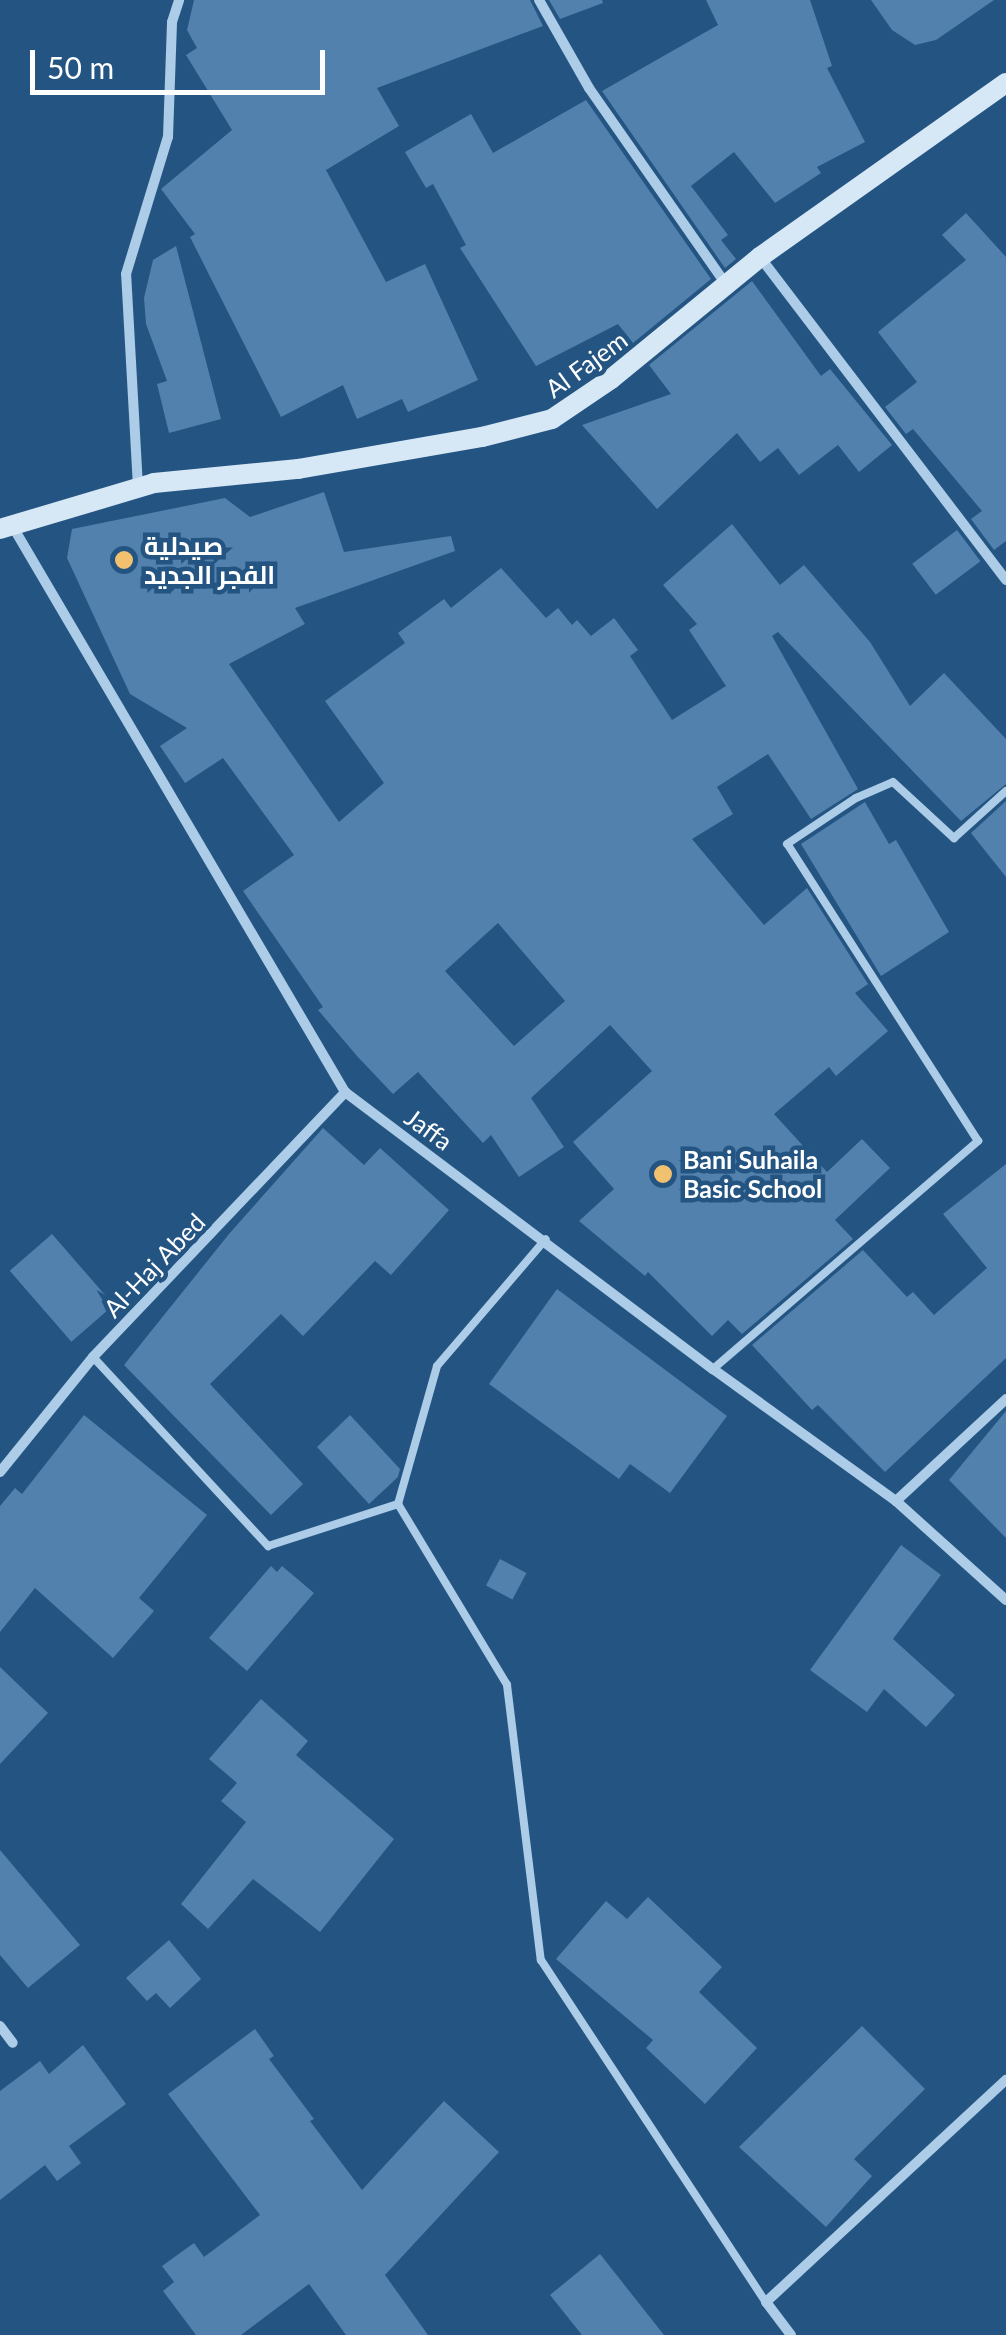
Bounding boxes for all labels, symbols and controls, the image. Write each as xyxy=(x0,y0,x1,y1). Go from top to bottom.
scale bar xyxy=(35,30,330,92)
text: 50 m xyxy=(47,49,114,85)
street label: Al Fajem xyxy=(539,324,633,404)
place label: صيدلية الفجر الجديد xyxy=(144,531,275,590)
marker: صيدلية الفجر الجديد xyxy=(113,549,135,571)
street label: Jaffa xyxy=(399,1102,459,1156)
place label: Bani Suhaila Basic School xyxy=(683,1145,822,1204)
marker: Bani Suhaila Basic School xyxy=(652,1163,674,1185)
street label: Al-Haj Abed xyxy=(97,1207,211,1323)

